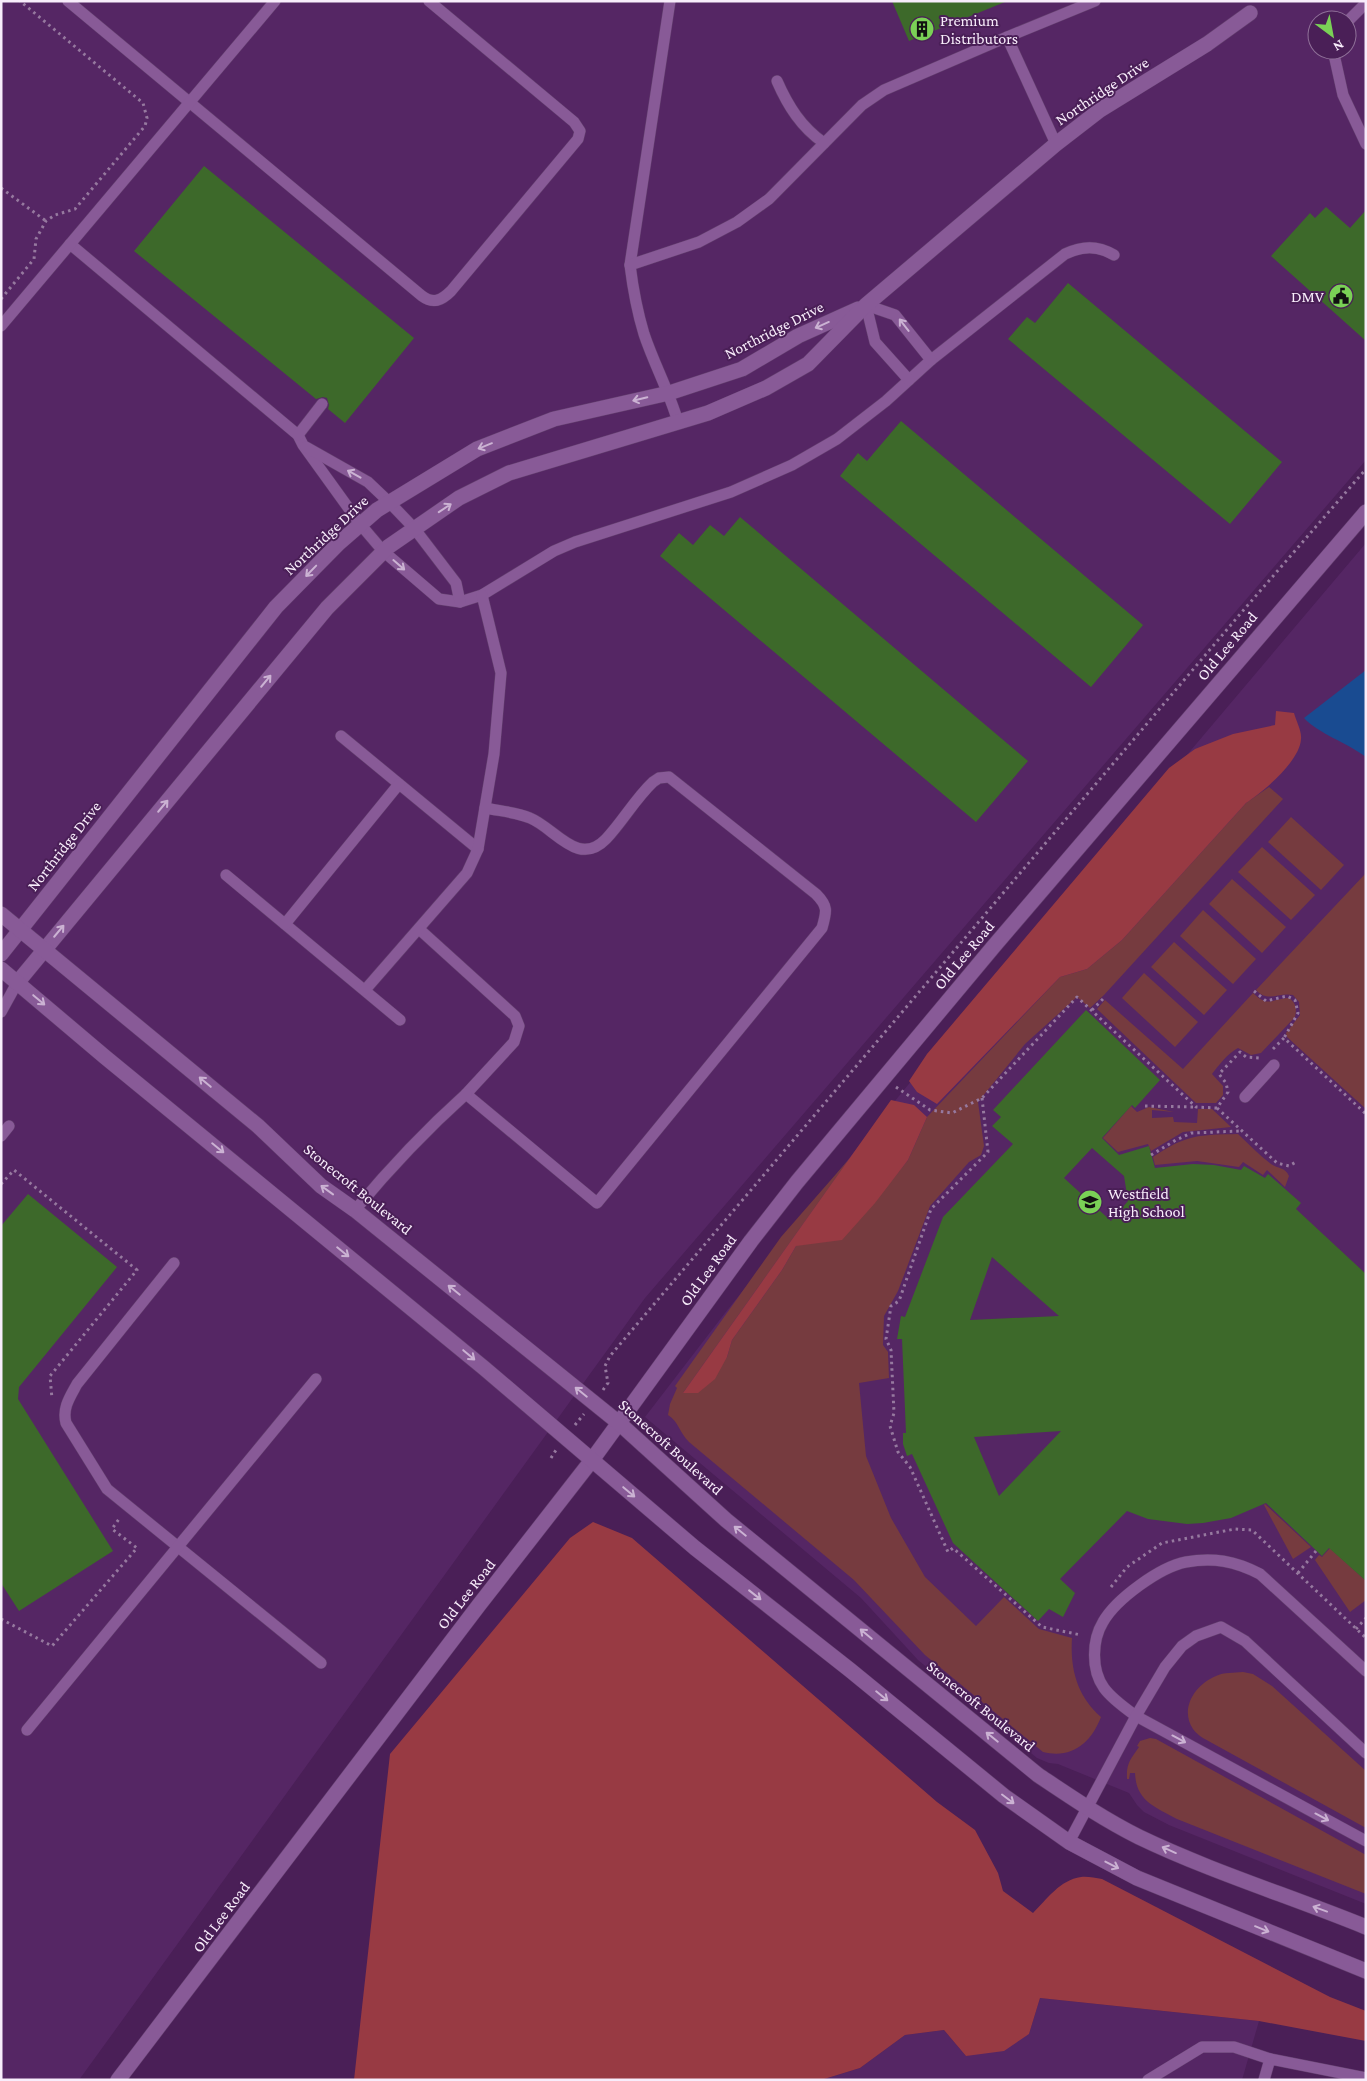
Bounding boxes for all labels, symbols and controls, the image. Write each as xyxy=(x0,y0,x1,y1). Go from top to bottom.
north arrow xyxy=(1307,10,1357,60)
place label: Premium Distributors xyxy=(940,12,1018,47)
building icon: Premium Distributors xyxy=(909,16,935,42)
text: N xyxy=(1330,37,1347,56)
street label: Northridge Drive xyxy=(1052,54,1152,129)
public building icon: DMV xyxy=(1328,283,1354,309)
place label: DMV xyxy=(1291,288,1325,305)
street label: Northridge Drive xyxy=(722,298,827,363)
one-way arrow xyxy=(898,319,909,332)
one-way arrow xyxy=(815,321,830,331)
one-way arrow xyxy=(632,395,648,404)
one-way arrow xyxy=(477,442,493,451)
one-way arrow xyxy=(347,468,361,478)
street label: Northridge Drive xyxy=(280,492,372,579)
one-way arrow xyxy=(437,503,451,513)
one-way arrow xyxy=(392,559,405,570)
one-way arrow xyxy=(305,564,317,577)
street label: Old Lee Road xyxy=(1194,608,1261,684)
one-way arrow xyxy=(261,674,272,687)
street label: Northridge Drive xyxy=(24,798,105,895)
one-way arrow xyxy=(157,799,168,812)
street label: Old Lee Road xyxy=(931,917,998,993)
one-way arrow xyxy=(53,925,64,938)
one-way arrow xyxy=(32,995,45,1006)
one-way arrow xyxy=(199,1077,212,1088)
street label: Stonecroft Boulevard xyxy=(301,1140,416,1238)
one-way arrow xyxy=(211,1143,224,1154)
one-way arrow xyxy=(320,1185,334,1195)
place label: Westfield High School xyxy=(1108,1185,1185,1221)
school or university icon: Westfield High School xyxy=(1077,1189,1103,1215)
street label: Old Lee Road xyxy=(676,1231,740,1309)
one-way arrow xyxy=(337,1246,350,1257)
one-way arrow xyxy=(448,1285,461,1296)
one-way arrow xyxy=(462,1349,475,1361)
one-way arrow xyxy=(574,1387,587,1398)
street label: Stonecroft Boulevard xyxy=(616,1396,727,1499)
one-way arrow xyxy=(623,1486,636,1497)
one-way arrow xyxy=(734,1526,747,1537)
street label: Old Lee Road xyxy=(433,1555,499,1632)
one-way arrow xyxy=(748,1590,761,1601)
one-way arrow xyxy=(860,1628,873,1640)
street label: Stonecroft Boulevard xyxy=(924,1657,1039,1755)
one-way arrow xyxy=(875,1691,888,1702)
one-way arrow xyxy=(985,1732,998,1743)
one-way arrow xyxy=(1171,1734,1186,1744)
one-way arrow xyxy=(1001,1793,1014,1804)
one-way arrow xyxy=(1314,1812,1329,1822)
one-way arrow xyxy=(1162,1845,1177,1854)
one-way arrow xyxy=(1104,1861,1119,1870)
street label: Old Lee Road xyxy=(189,1878,253,1956)
one-way arrow xyxy=(1313,1904,1329,1913)
one-way arrow xyxy=(1254,1925,1269,1934)

